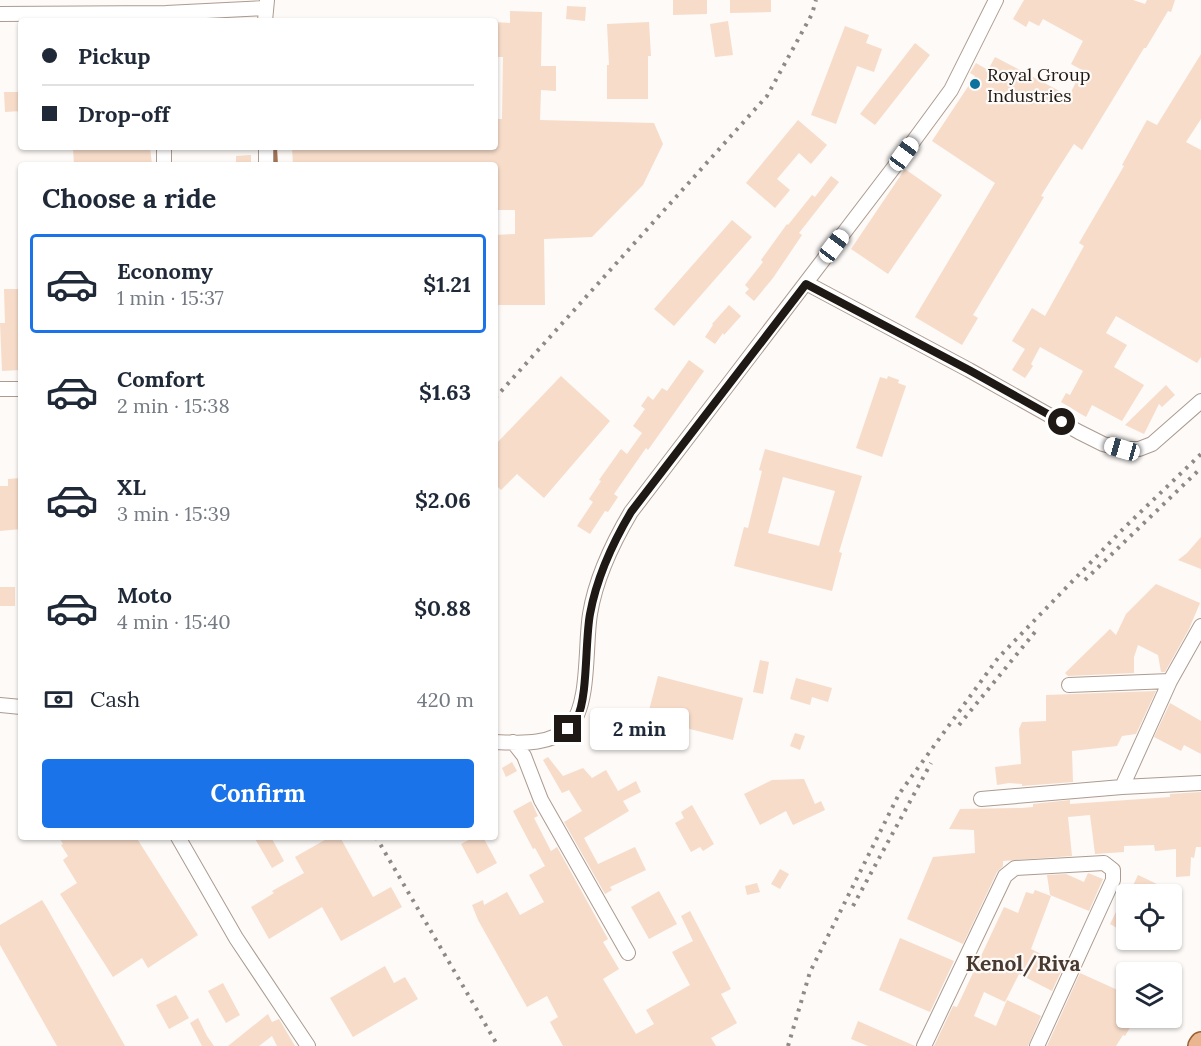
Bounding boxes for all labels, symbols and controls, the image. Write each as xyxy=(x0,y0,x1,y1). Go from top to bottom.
text: Pickup xyxy=(78,42,151,70)
place label: Royal Group Industries xyxy=(987,63,1090,107)
marker: Royal Group Industries xyxy=(968,77,982,91)
text: Drop-off xyxy=(78,100,170,128)
car xyxy=(886,134,922,174)
text: Choose a ride xyxy=(42,181,216,215)
car xyxy=(816,226,852,266)
icon: car xyxy=(45,257,99,311)
text: Economy xyxy=(117,257,213,285)
text: $1.21 xyxy=(423,270,471,298)
text: 1 min · 15:37 xyxy=(117,285,224,310)
icon: car xyxy=(45,365,99,419)
text: Comfort xyxy=(117,365,205,393)
text: $1.63 xyxy=(419,378,471,406)
text: 2 min · 15:38 xyxy=(117,393,230,418)
route start xyxy=(1048,408,1075,435)
car xyxy=(1102,435,1142,463)
icon: car xyxy=(45,473,99,527)
text: XL xyxy=(117,473,146,501)
text: $2.06 xyxy=(415,486,471,514)
text: 3 min · 15:39 xyxy=(117,501,230,526)
icon: car xyxy=(45,581,99,635)
text: Moto xyxy=(117,581,172,609)
text: $0.88 xyxy=(414,594,471,622)
text: 4 min · 15:40 xyxy=(117,609,231,634)
icon: cash xyxy=(42,683,75,716)
text: Cash xyxy=(90,685,140,713)
text: 420 m xyxy=(417,687,474,712)
callout: 2 min xyxy=(589,708,688,750)
route end xyxy=(554,715,581,742)
text: 2 min xyxy=(613,716,666,741)
button: Confirm xyxy=(42,759,474,828)
map controls xyxy=(1116,884,1182,1028)
button: locate xyxy=(1116,884,1182,950)
district label: Kenol/Riva xyxy=(966,950,1080,977)
button: layers xyxy=(1116,962,1182,1028)

